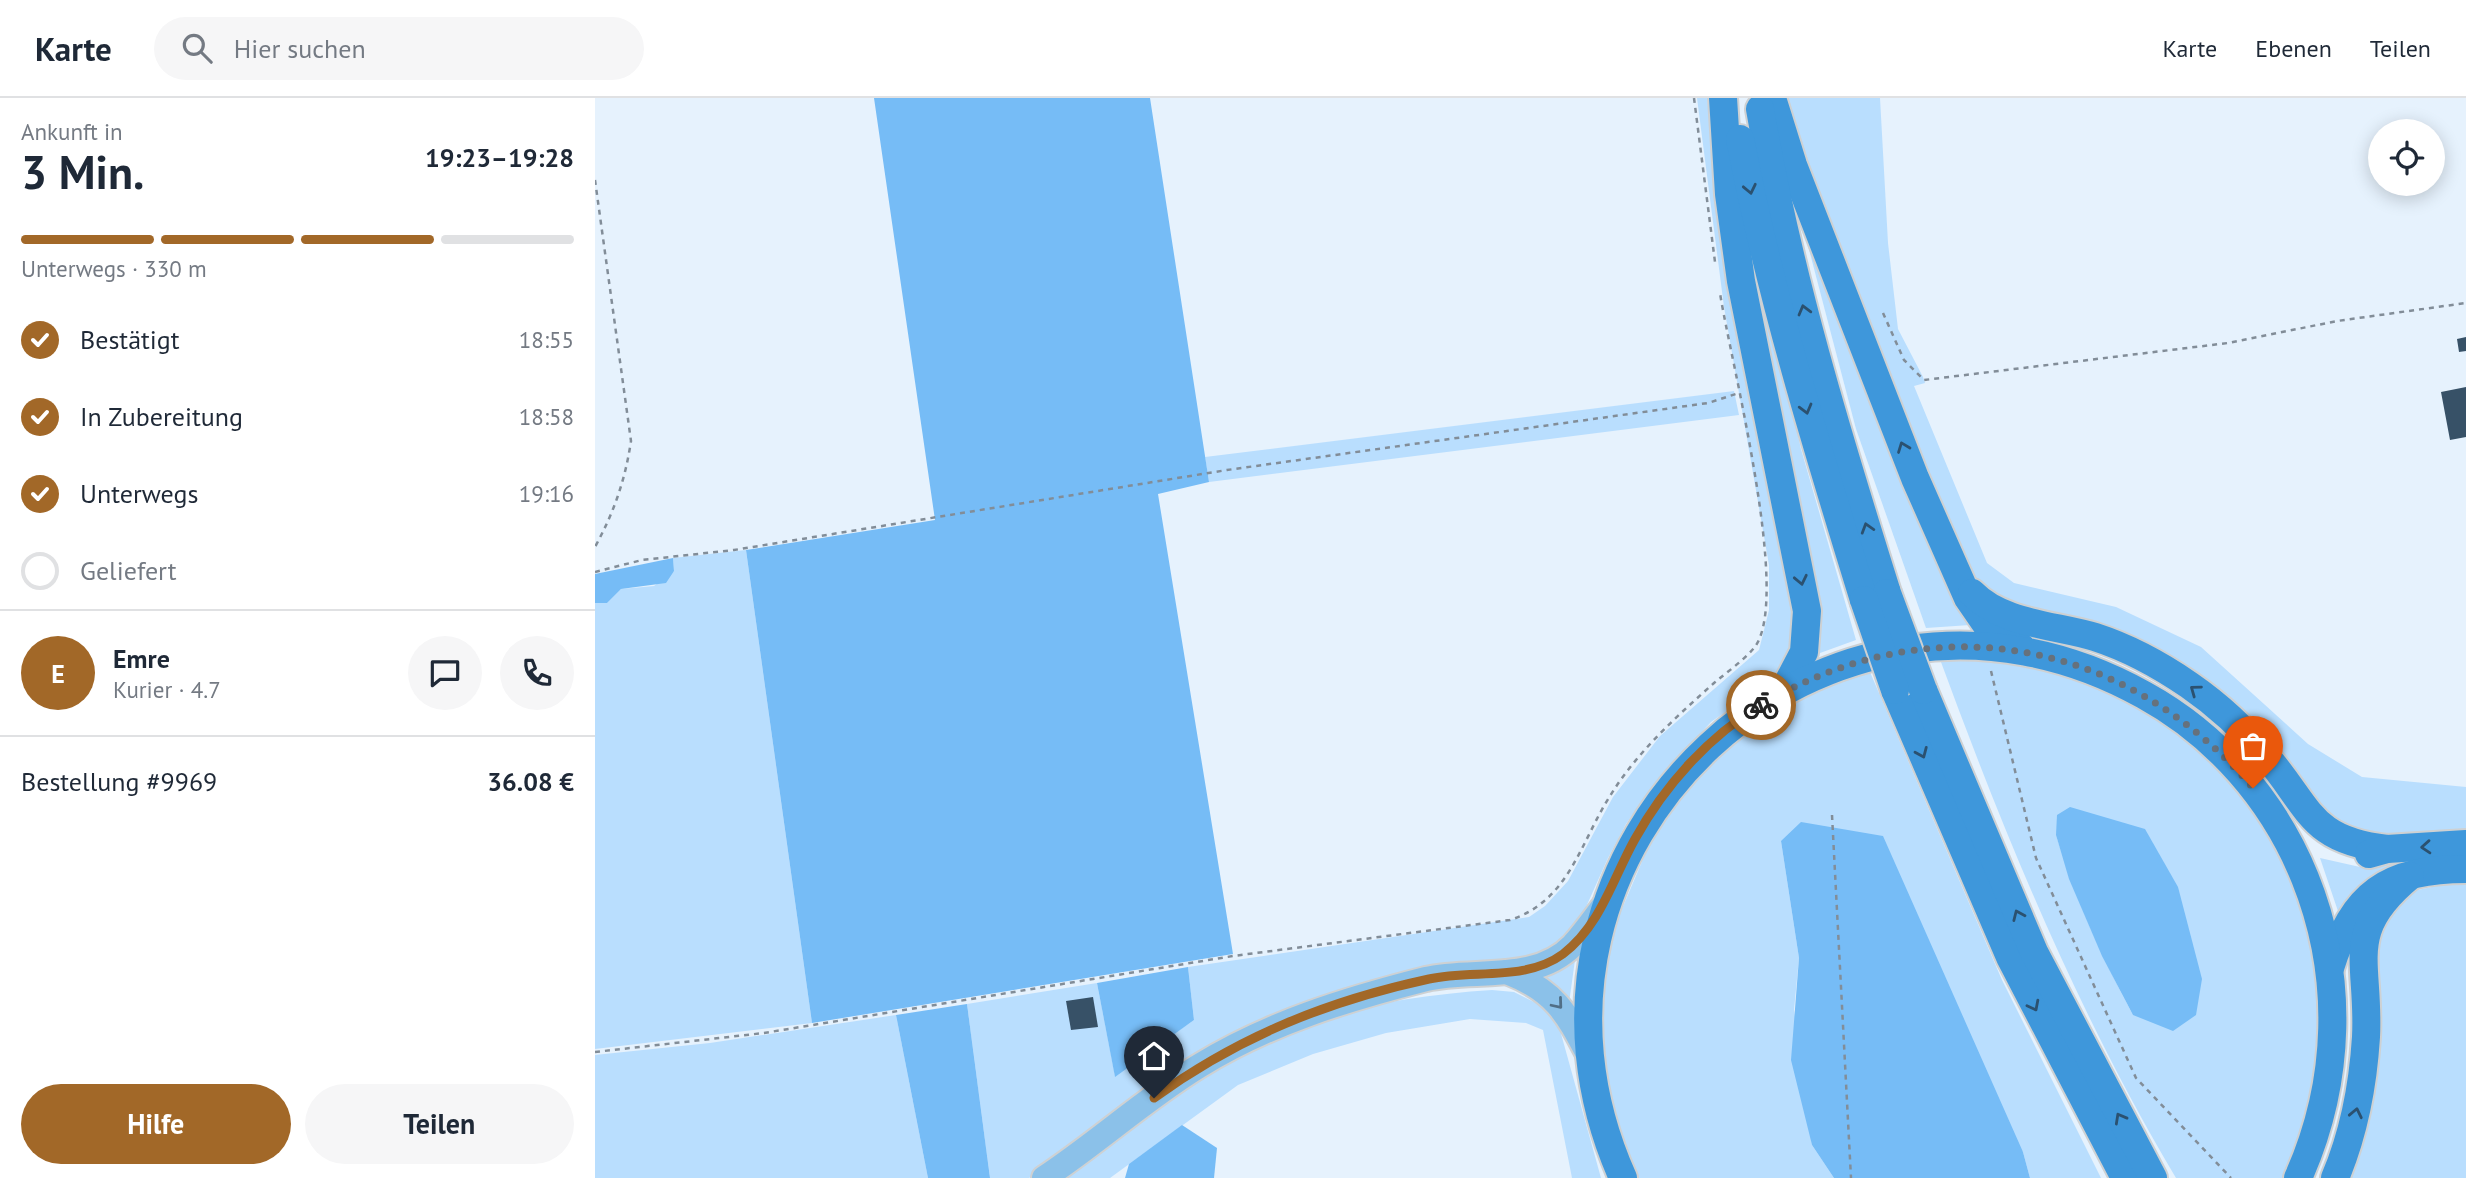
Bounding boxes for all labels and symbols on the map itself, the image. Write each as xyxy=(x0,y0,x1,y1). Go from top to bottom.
one-way arrow xyxy=(1742,183,1757,195)
one-way arrow xyxy=(1798,304,1813,316)
one-way arrow xyxy=(1798,403,1812,415)
one-way arrow xyxy=(1897,441,1911,453)
one-way arrow xyxy=(1860,523,1875,535)
one-way arrow xyxy=(1792,574,1807,586)
courier xyxy=(1726,670,1796,740)
one-way arrow xyxy=(2190,686,2203,698)
pin xyxy=(2223,716,2283,788)
one-way arrow xyxy=(1913,747,1927,759)
one-way arrow xyxy=(2421,839,2432,854)
one-way arrow xyxy=(2012,910,2026,922)
one-way arrow xyxy=(1549,996,1562,1009)
one-way arrow xyxy=(2026,999,2040,1011)
pin xyxy=(1124,1026,1184,1098)
one-way arrow xyxy=(2347,1107,2362,1119)
one-way arrow xyxy=(2115,1113,2128,1125)

